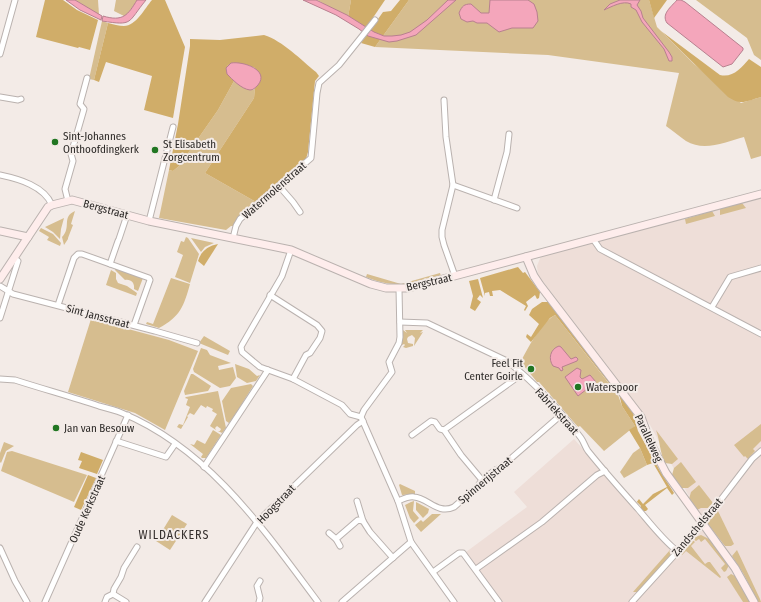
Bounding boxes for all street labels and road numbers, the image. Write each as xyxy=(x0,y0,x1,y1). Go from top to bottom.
street label: Watermolenstraat xyxy=(240,159,309,222)
street label: Bergstraat xyxy=(82,197,130,222)
street label: Bergstraat xyxy=(405,271,454,294)
street label: Sint Jansstraat xyxy=(65,302,131,331)
street label: Fabriekstraat xyxy=(532,385,581,438)
street label: Parallelweg xyxy=(632,412,666,465)
street label: Spinnerijstraat xyxy=(456,454,515,507)
street label: Oude Kerkstraat xyxy=(67,473,108,545)
street label: Hoogstraat xyxy=(255,482,298,527)
street label: Zandschelstraat xyxy=(669,495,726,559)

